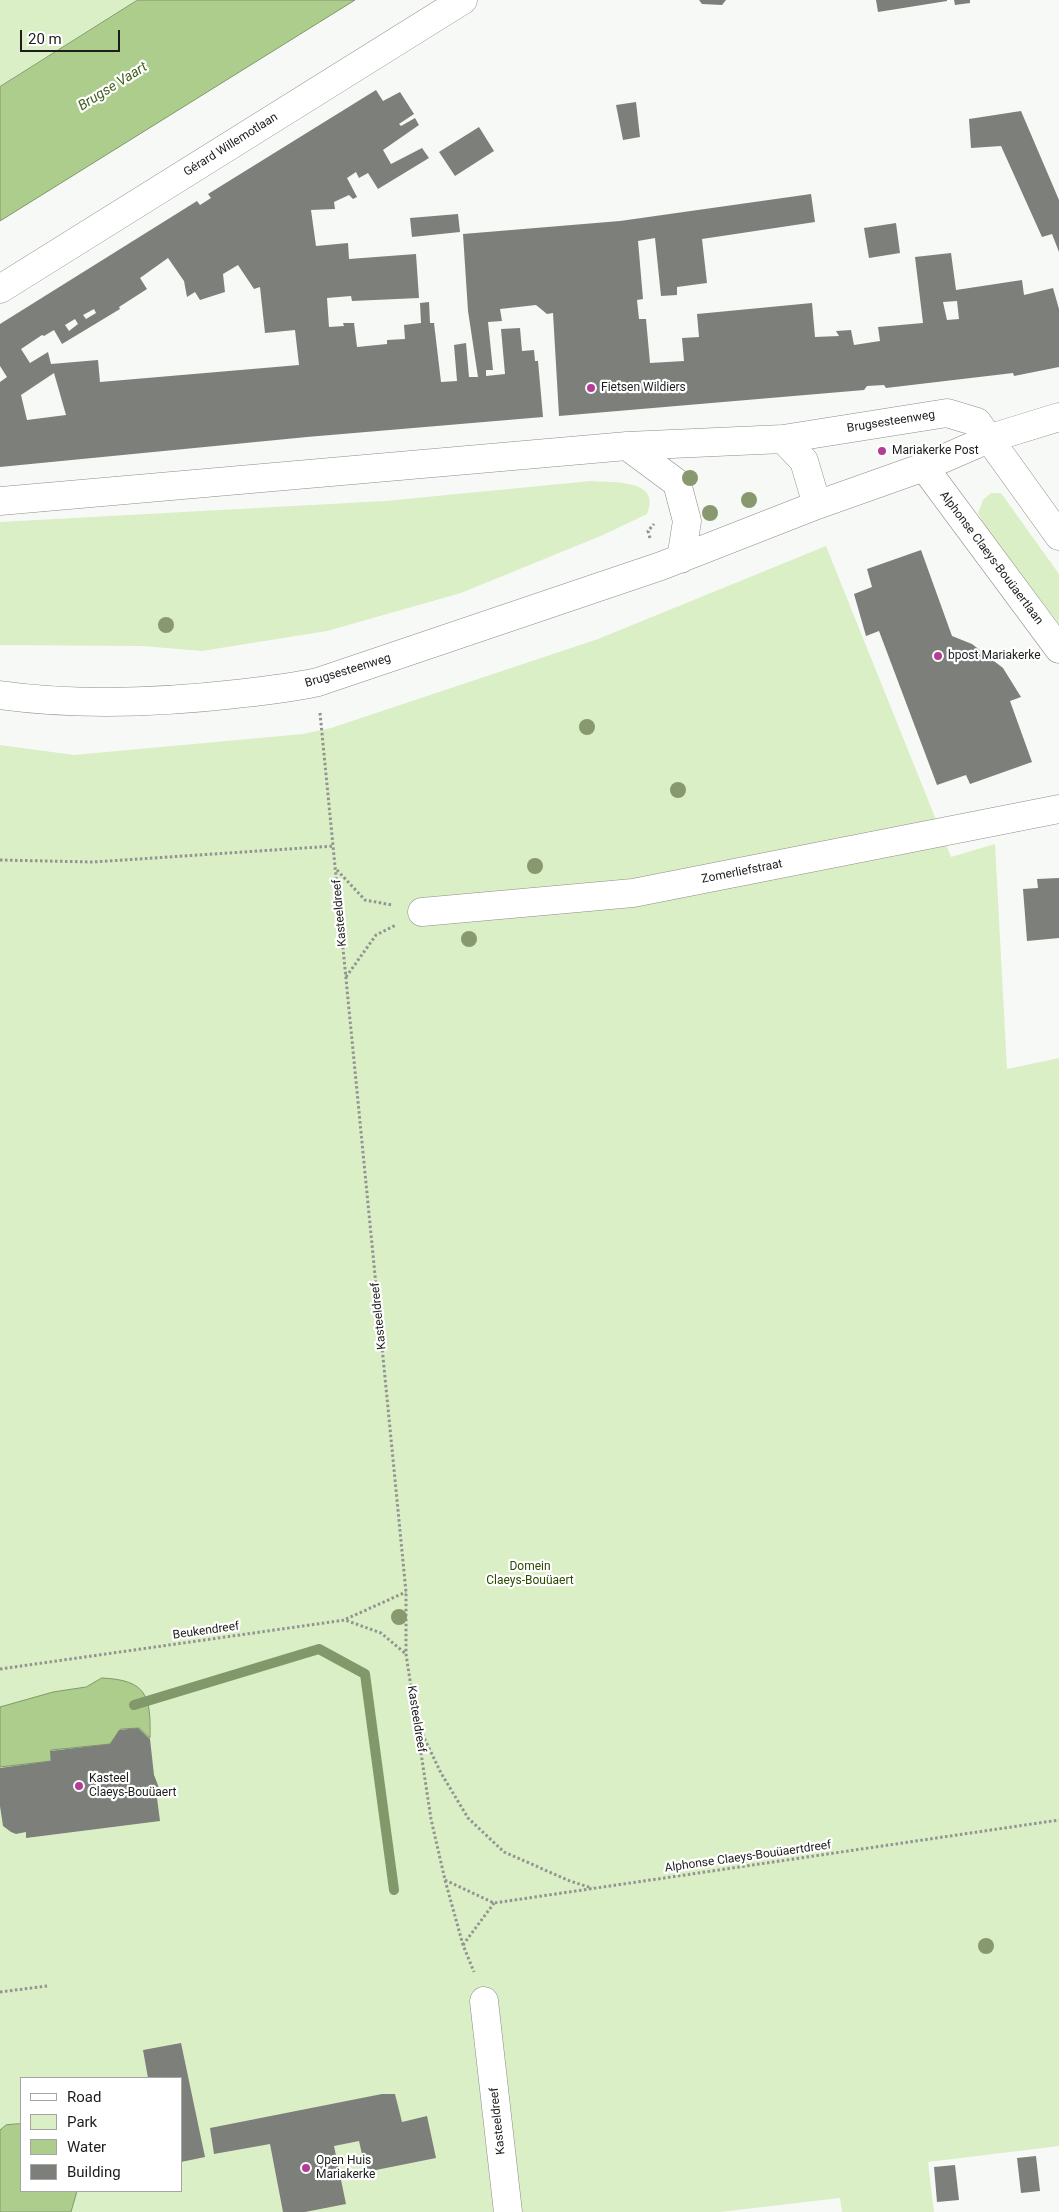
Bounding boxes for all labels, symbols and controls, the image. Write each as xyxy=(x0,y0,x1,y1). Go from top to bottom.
scale bar xyxy=(22,20,122,52)
text: 20 m xyxy=(28,30,62,48)
water label: Brugse Vaart xyxy=(75,59,151,115)
street label: Gérard Willemotlaan xyxy=(181,110,281,180)
place label: Fietsen Wildiers xyxy=(601,381,686,395)
marker: Fietsen Wildiers xyxy=(585,382,597,394)
street label: Brugsesteenweg xyxy=(846,408,936,436)
place label: Mariakerke Post xyxy=(892,444,979,458)
marker: Mariakerke Post xyxy=(876,445,888,457)
street label: Alphonse Claeys-Bouüaertlaan xyxy=(936,489,1046,627)
place label: bpost Mariakerke xyxy=(948,649,1041,663)
marker: bpost Mariakerke xyxy=(932,650,944,662)
street label: Brugsesteenweg xyxy=(303,651,393,691)
street label: Zomerliefstraat xyxy=(700,857,784,887)
street label: Kasteeldreef xyxy=(330,879,350,947)
street label: Kasteeldreef xyxy=(368,1282,390,1350)
park label: Domein Claeys-Bouüaert xyxy=(486,1560,574,1588)
street label: Beukendreef xyxy=(172,1619,240,1643)
street label: Kasteeldreef xyxy=(404,1685,428,1753)
place label: Kasteel Claeys-Bouüaert xyxy=(89,1772,176,1800)
marker: Kasteel Claeys-Bouüaert xyxy=(73,1780,85,1792)
street label: Alphonse Claeys-Bouüaertdreef xyxy=(664,1838,832,1876)
legend xyxy=(20,2077,182,2192)
street label: Kasteeldreef xyxy=(487,2087,509,2155)
text: Road xyxy=(67,2088,101,2106)
text: Park xyxy=(67,2113,97,2131)
text: Water xyxy=(67,2138,106,2156)
place label: Open Huis Mariakerke xyxy=(316,2154,375,2182)
marker: Open Huis Mariakerke xyxy=(300,2162,312,2174)
text: Building xyxy=(67,2163,121,2181)

